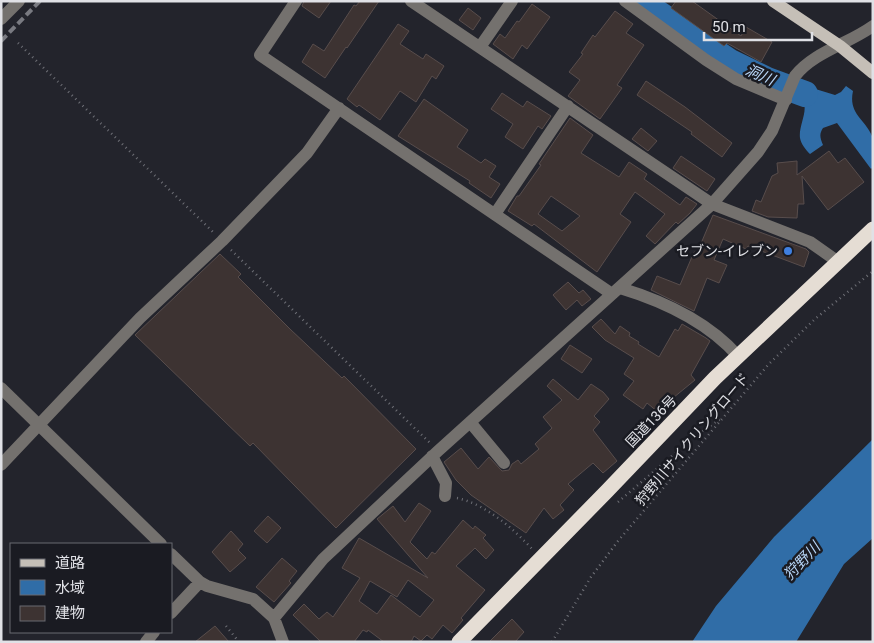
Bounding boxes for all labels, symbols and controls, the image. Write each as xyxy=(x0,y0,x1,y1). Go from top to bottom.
scale bar xyxy=(704,10,812,42)
text: 50 m xyxy=(712,18,746,36)
water label: 洞川 xyxy=(743,61,779,90)
place label: セブン-イレブン xyxy=(676,243,778,259)
marker: セブン-イレブン xyxy=(782,245,794,257)
street label: 狩野川サイクリングロード xyxy=(632,370,752,508)
street label: 国道136号 xyxy=(622,392,680,450)
water label: 狩野川 xyxy=(780,537,825,584)
legend xyxy=(10,543,172,633)
text: 道路 xyxy=(55,554,85,572)
text: 水域 xyxy=(55,579,85,597)
text: 建物 xyxy=(55,604,85,622)

